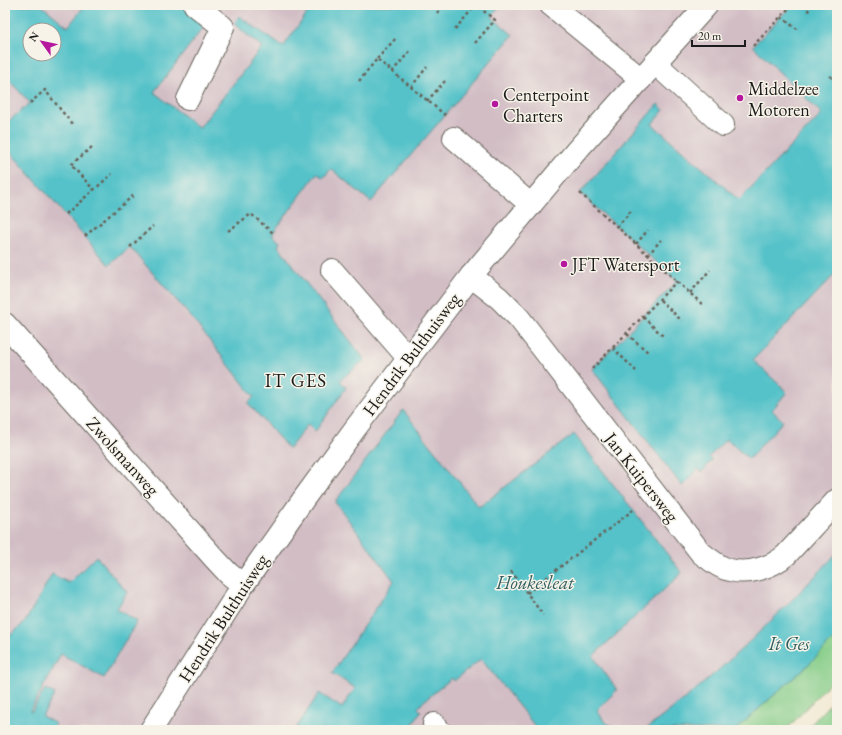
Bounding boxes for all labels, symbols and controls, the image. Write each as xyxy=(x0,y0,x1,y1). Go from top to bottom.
north arrow xyxy=(22,22,62,62)
scale bar xyxy=(692,22,745,48)
text: 20 m xyxy=(698,28,722,44)
text: N xyxy=(25,29,42,44)
place label: Middelzee Motoren xyxy=(748,77,819,121)
place label: Centerpoint Charters xyxy=(503,83,589,127)
marker: Middelzee Motoren xyxy=(735,93,745,103)
marker: Centerpoint Charters xyxy=(490,99,500,109)
place label: JFT Watersport xyxy=(570,253,680,276)
marker: JFT Watersport xyxy=(559,259,569,269)
street label: Hendrik Bulthuisweg xyxy=(357,288,465,420)
district label: IT GES xyxy=(265,368,327,393)
street label: Zwolsmanweg xyxy=(82,412,165,500)
street label: Jan Kuipersweg xyxy=(599,426,684,527)
street label: Hendrik Bulthuisweg xyxy=(173,549,273,687)
water label: Houkesleat xyxy=(495,570,575,595)
water label: It Ges xyxy=(767,631,810,656)

